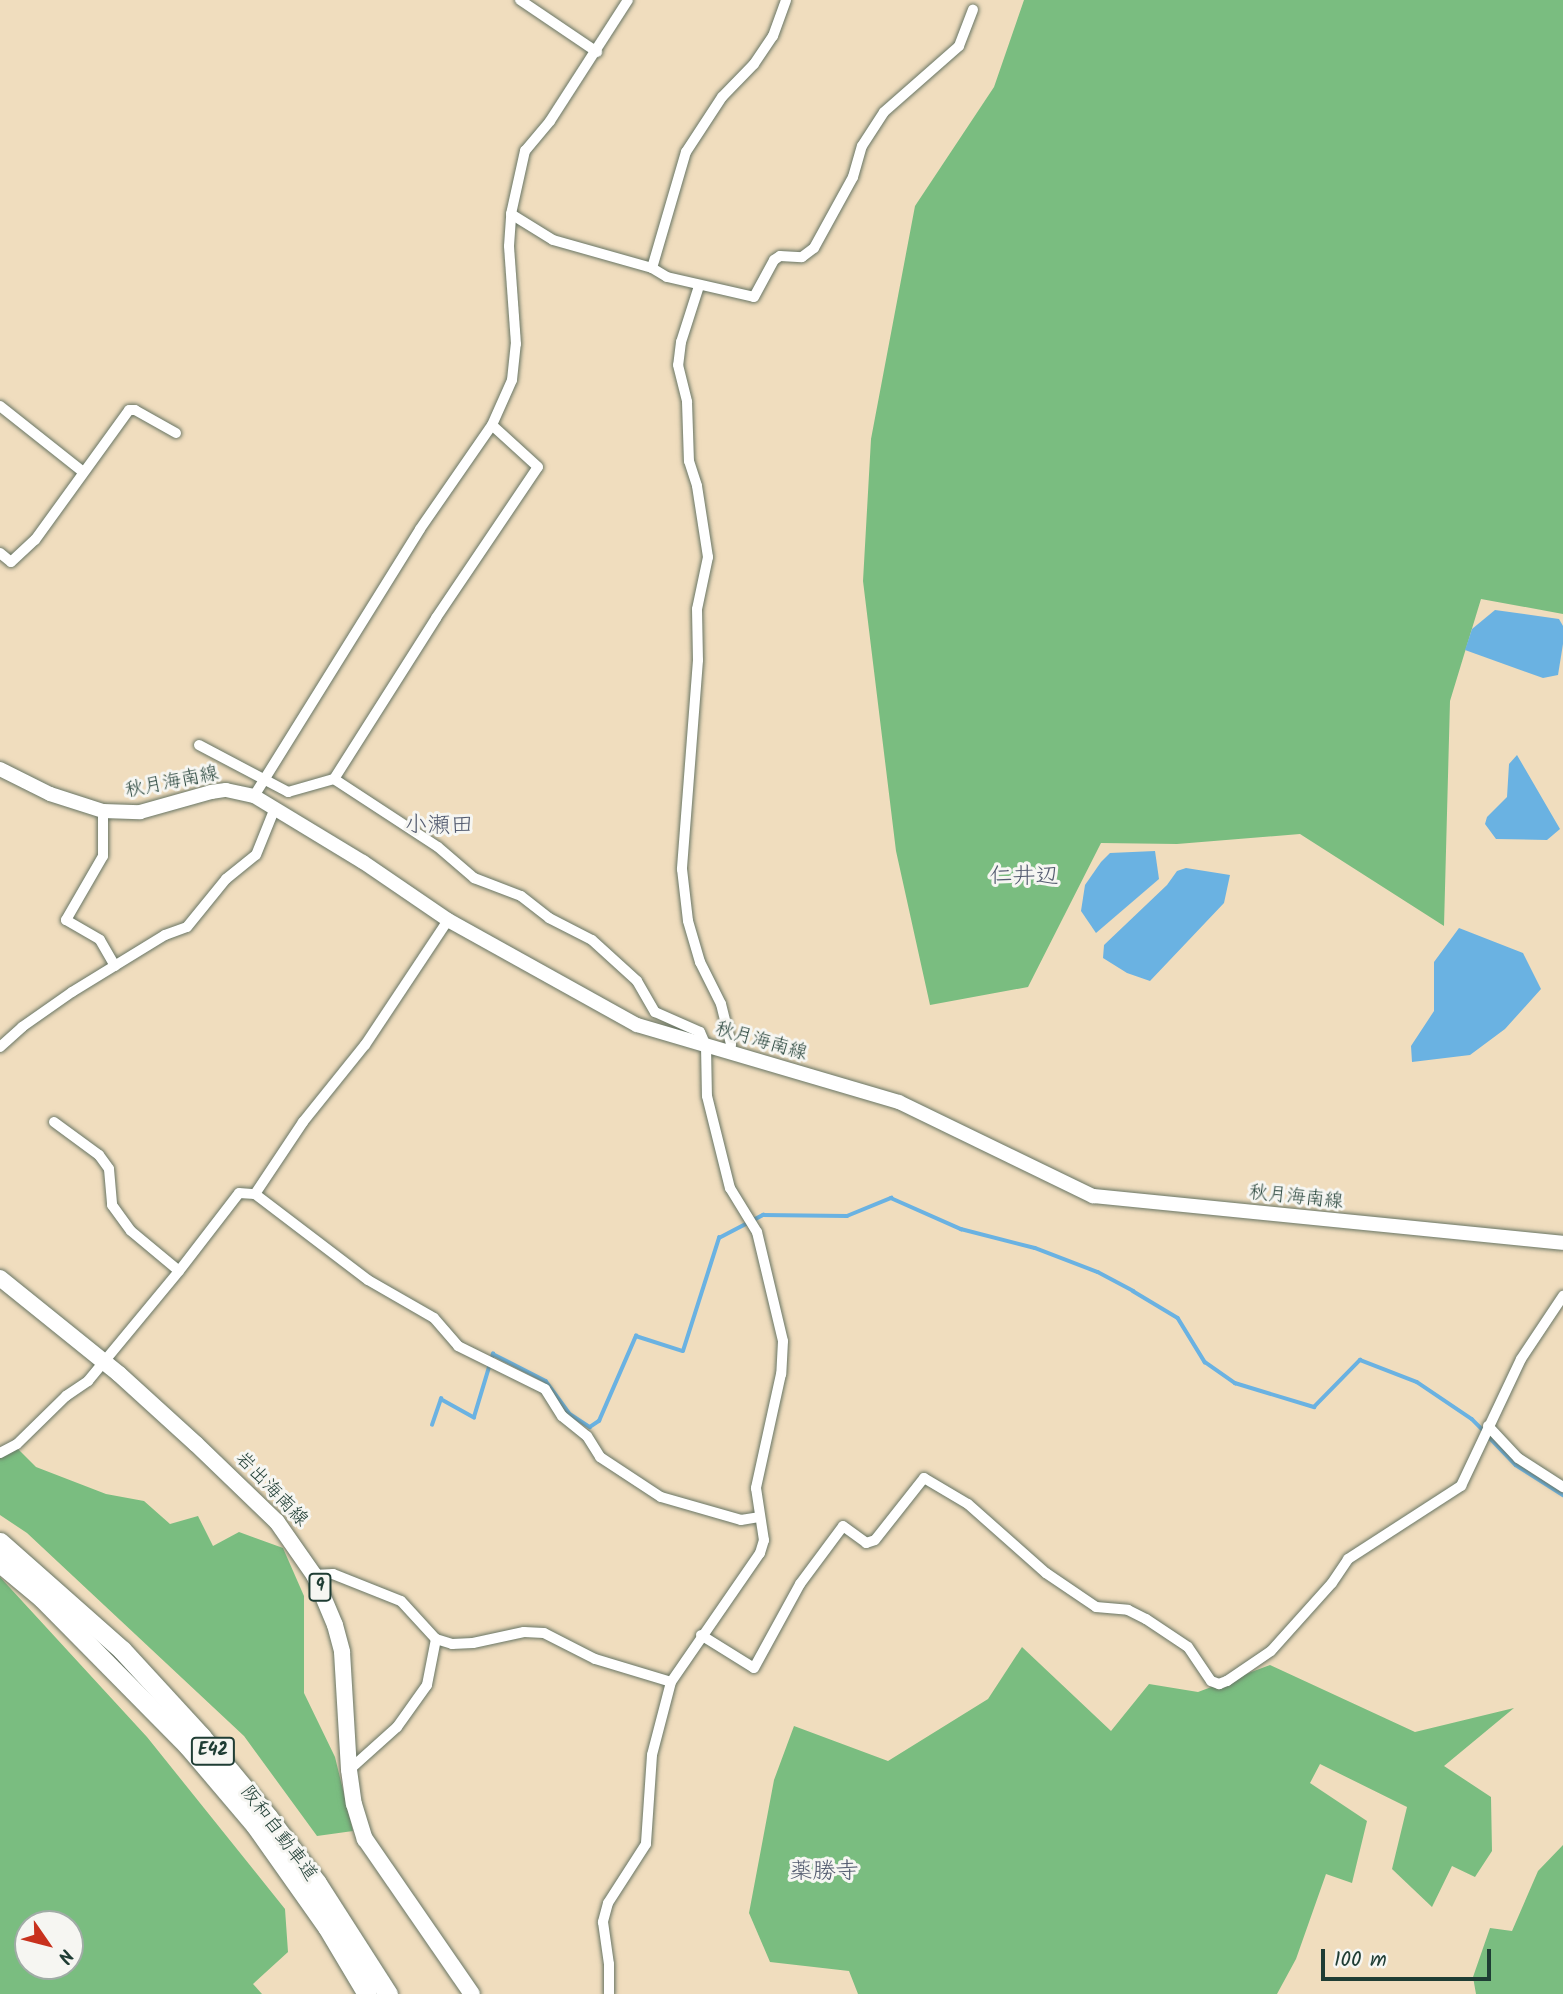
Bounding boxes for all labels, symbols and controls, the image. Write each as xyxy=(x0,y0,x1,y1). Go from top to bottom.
street label: 秋月海南線 xyxy=(123,763,221,803)
district label: 小瀬田 xyxy=(405,812,473,840)
district label: 仁井辺 xyxy=(990,863,1058,891)
street label: 秋月海南線 xyxy=(712,1018,810,1066)
street label: 秋月海南線 xyxy=(1248,1182,1344,1214)
street label: 岩出海南線 xyxy=(230,1448,312,1532)
road number: 9 xyxy=(308,1572,332,1602)
road number: E42 xyxy=(190,1736,236,1766)
street label: 阪和自動車道 xyxy=(235,1782,321,1886)
district label: 薬勝寺 xyxy=(790,1858,858,1886)
north arrow xyxy=(14,1910,84,1980)
scale bar xyxy=(1325,1934,1495,1978)
text: N xyxy=(49,1942,80,1969)
text: 100 m xyxy=(1334,1944,1387,1977)

